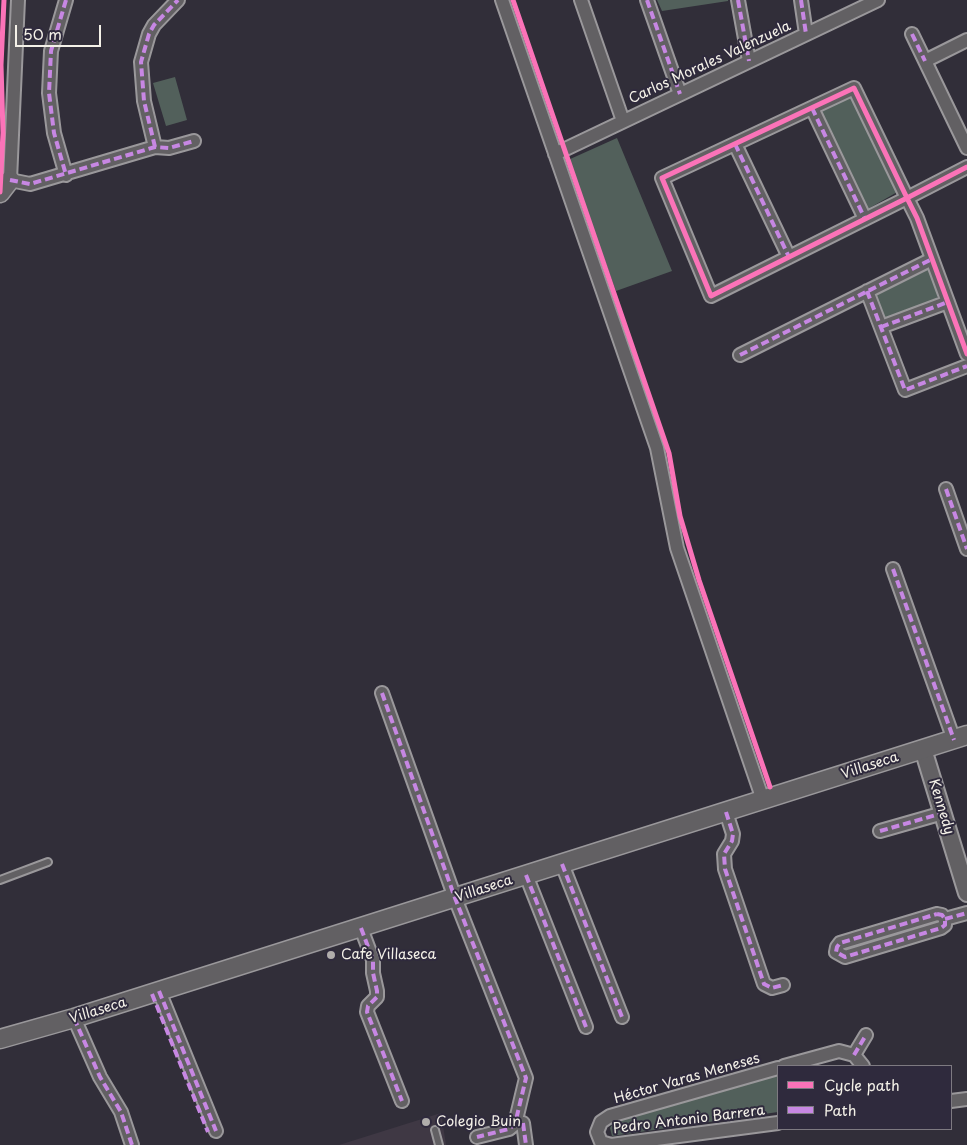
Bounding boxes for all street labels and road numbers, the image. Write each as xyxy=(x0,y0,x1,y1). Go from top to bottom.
street label: Carlos Morales Valenzuela xyxy=(626,18,794,108)
street label: Villaseca xyxy=(839,749,901,783)
street label: Kennedy xyxy=(925,777,957,837)
street label: Villaseca xyxy=(453,872,515,906)
street label: Villaseca xyxy=(67,994,129,1028)
street label: Héctor Varas Meneses xyxy=(612,1050,762,1108)
street label: Pedro Antonio Barrera xyxy=(612,1102,766,1138)

